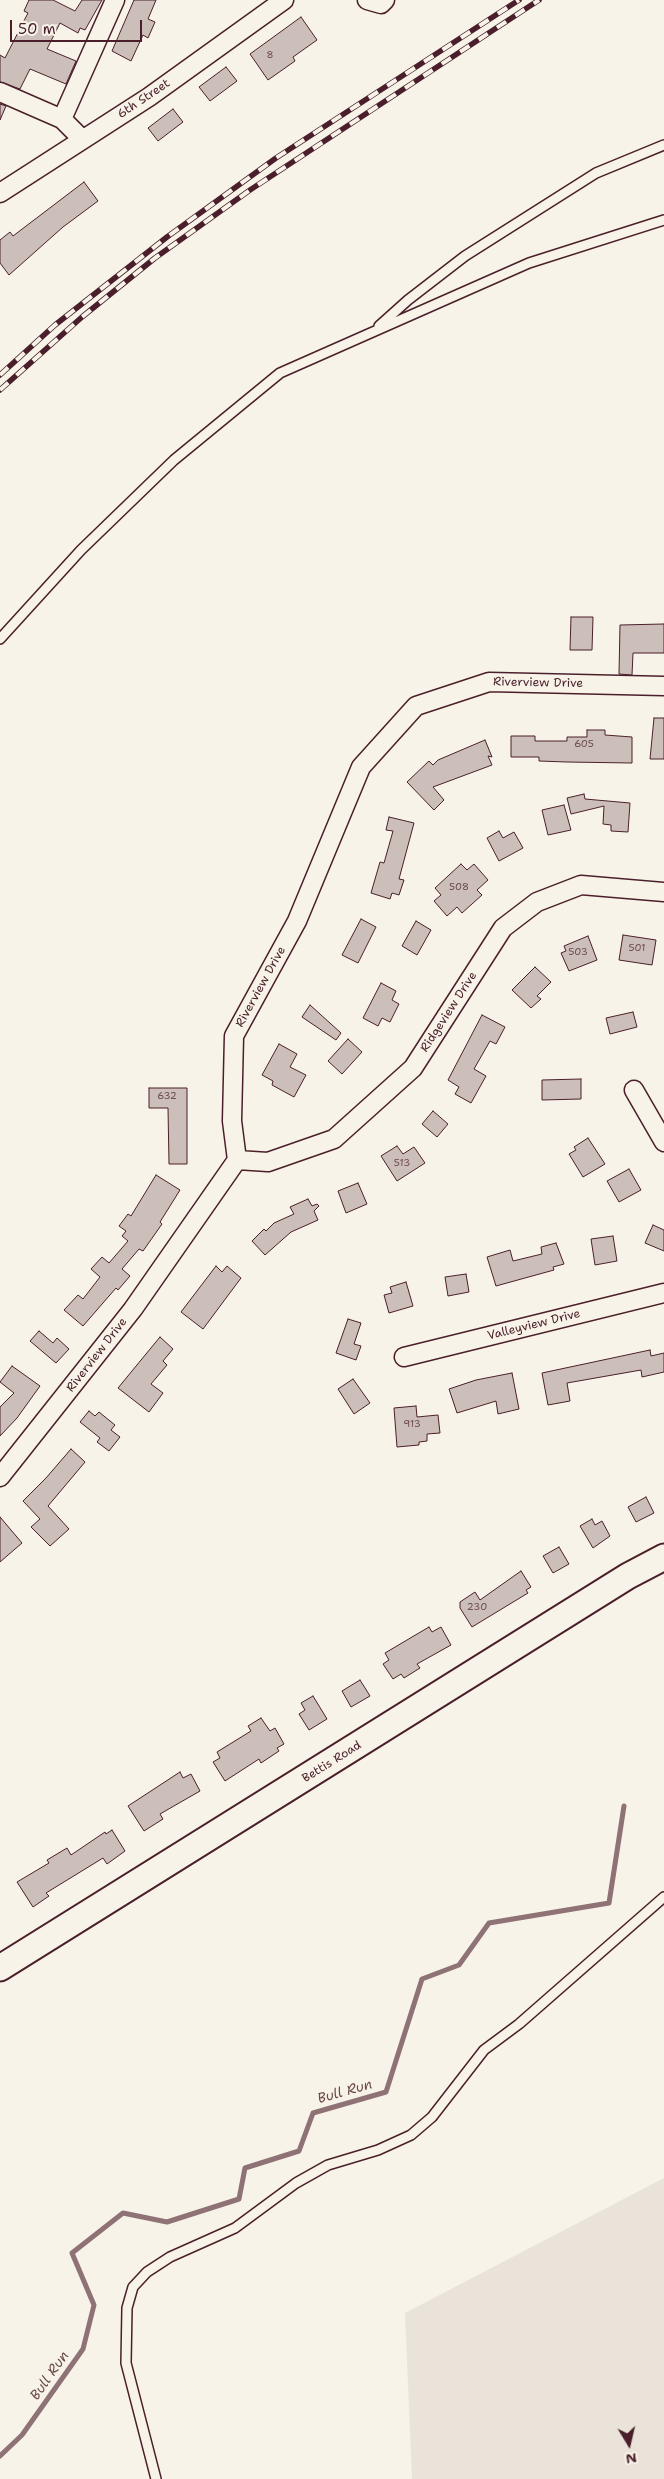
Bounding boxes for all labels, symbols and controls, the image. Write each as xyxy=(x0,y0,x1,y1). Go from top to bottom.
scale bar xyxy=(12,10,145,42)
text: 50 m xyxy=(18,19,56,39)
house number: 8 xyxy=(267,49,273,61)
street label: 6th Street xyxy=(115,76,173,122)
street label: Riverview Drive xyxy=(493,675,583,691)
house number: 605 xyxy=(574,738,594,750)
house number: 508 xyxy=(449,881,469,893)
house number: 501 xyxy=(629,942,645,954)
street label: Riverview Drive xyxy=(233,944,289,1030)
house number: 503 xyxy=(568,946,588,958)
street label: Ridgeview Drive xyxy=(418,969,480,1055)
house number: 632 xyxy=(157,1090,177,1102)
house number: 513 xyxy=(394,1157,410,1169)
street label: Valleyview Drive xyxy=(486,1307,582,1343)
street label: Riverview Drive xyxy=(64,1315,130,1395)
house number: 913 xyxy=(403,1418,421,1430)
house number: 230 xyxy=(467,1601,487,1613)
street label: Bettis Road xyxy=(300,1738,364,1786)
water label: Bull Run xyxy=(316,2076,374,2108)
water label: Bull Run xyxy=(27,2348,73,2404)
north arrow xyxy=(604,2419,654,2469)
text: N xyxy=(624,2449,638,2469)

